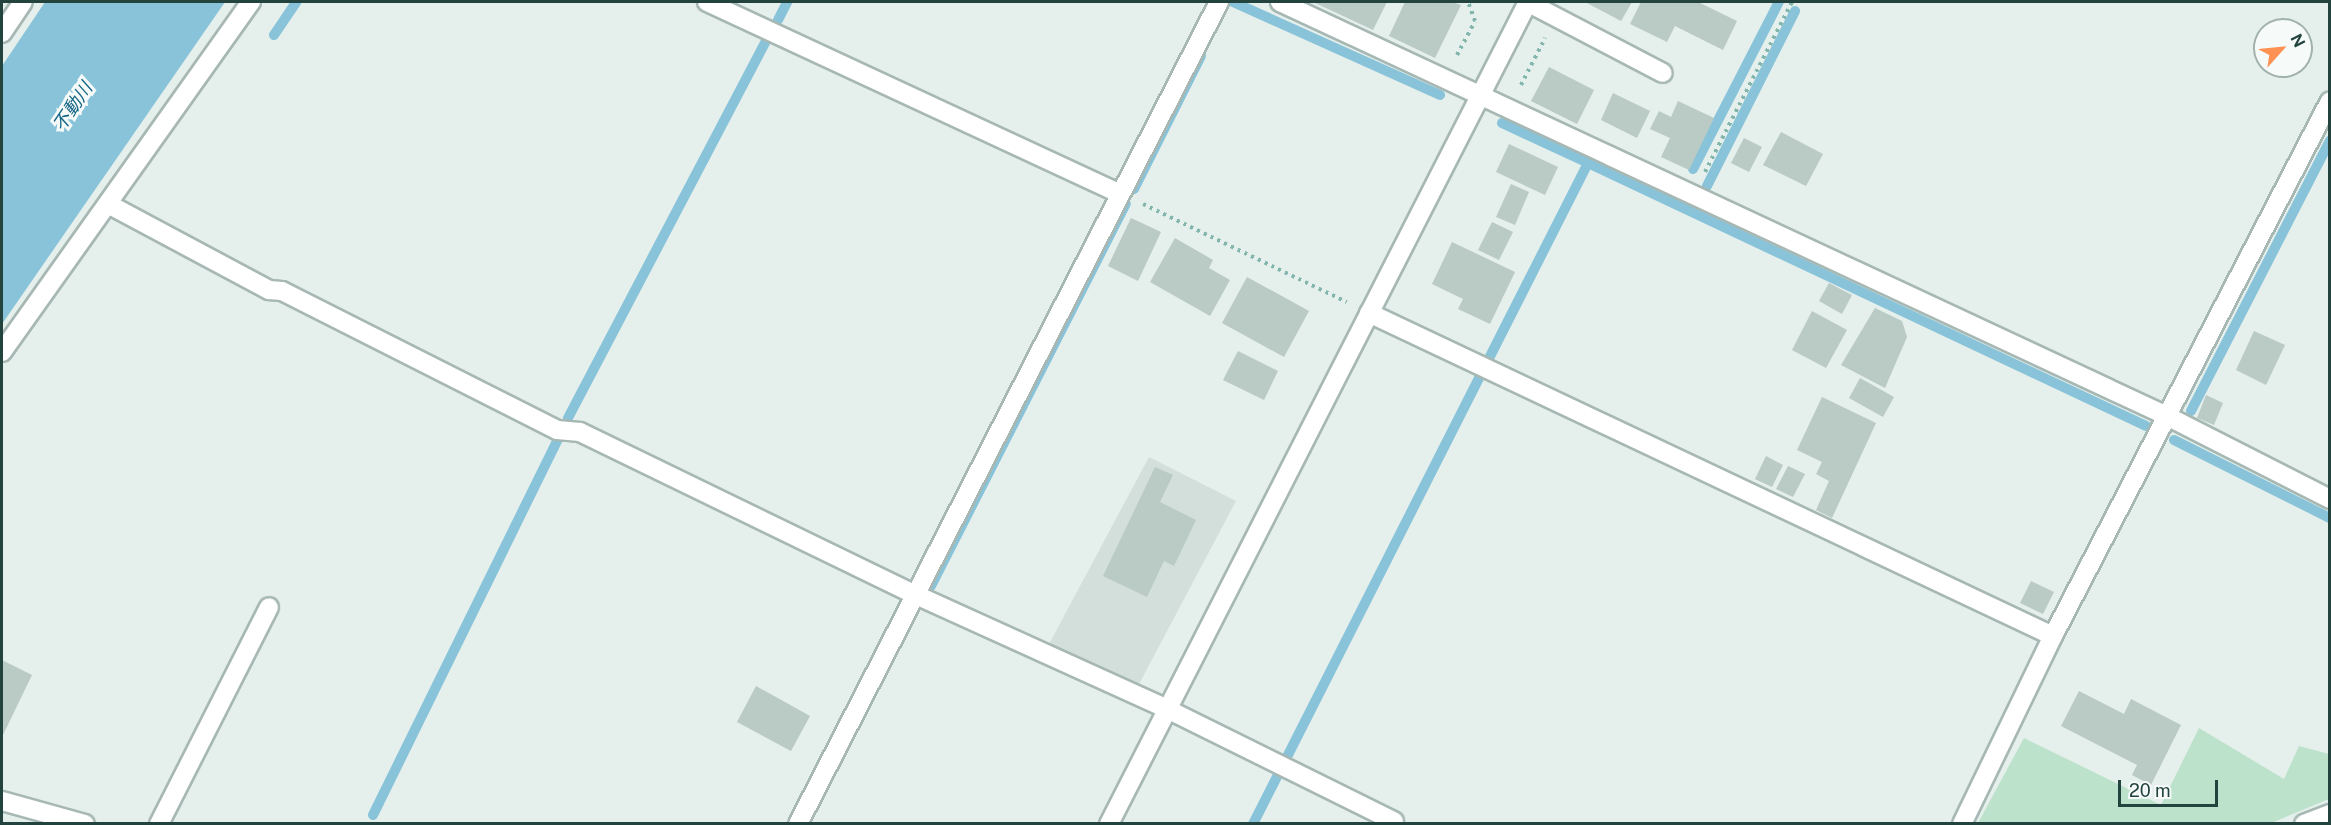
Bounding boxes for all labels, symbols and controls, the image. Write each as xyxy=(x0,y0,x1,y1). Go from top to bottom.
north arrow xyxy=(2253,18,2313,78)
text: N xyxy=(2286,31,2309,50)
water label: 不動川 xyxy=(49,79,97,135)
scale bar xyxy=(2121,768,2222,806)
text: 20 m xyxy=(2129,780,2171,801)

